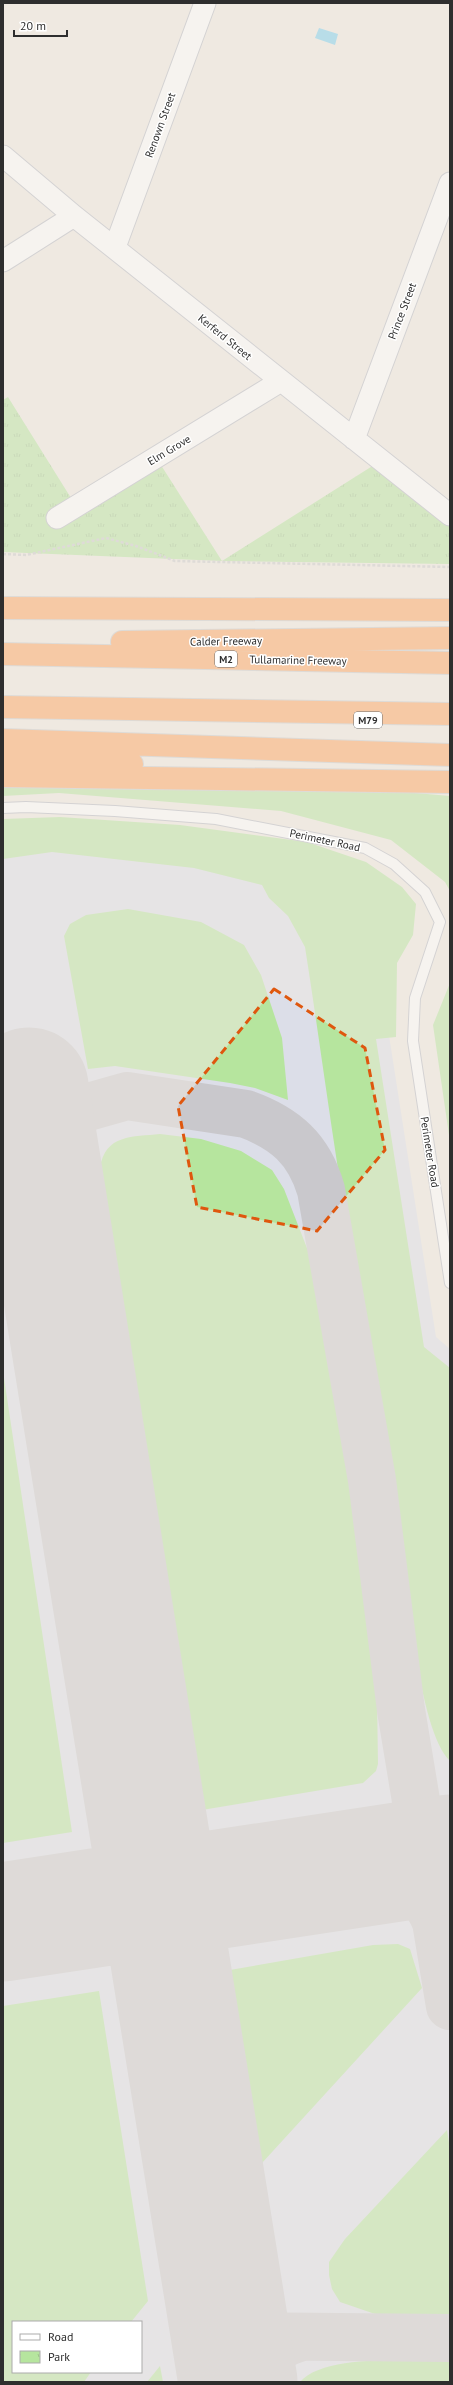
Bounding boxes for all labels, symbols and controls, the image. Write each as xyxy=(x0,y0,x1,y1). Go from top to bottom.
scale bar xyxy=(14,12,67,38)
text: 20 m xyxy=(20,18,46,33)
street label: Renown Street xyxy=(142,90,178,160)
street label: Prince Street xyxy=(385,280,419,341)
street label: Kerferd Street xyxy=(195,311,255,363)
street label: Elm Grove xyxy=(145,431,194,468)
street label: Calder Freeway xyxy=(190,633,263,649)
road number: M2 xyxy=(215,651,237,667)
street label: Tullamarine Freeway xyxy=(249,652,348,668)
road number: M79 xyxy=(354,712,382,728)
street label: Perimeter Road xyxy=(288,826,362,854)
street label: Perimeter Road xyxy=(417,1115,443,1189)
legend xyxy=(12,2321,142,2373)
text: Road xyxy=(48,2329,73,2344)
text: Park xyxy=(48,2349,70,2364)

